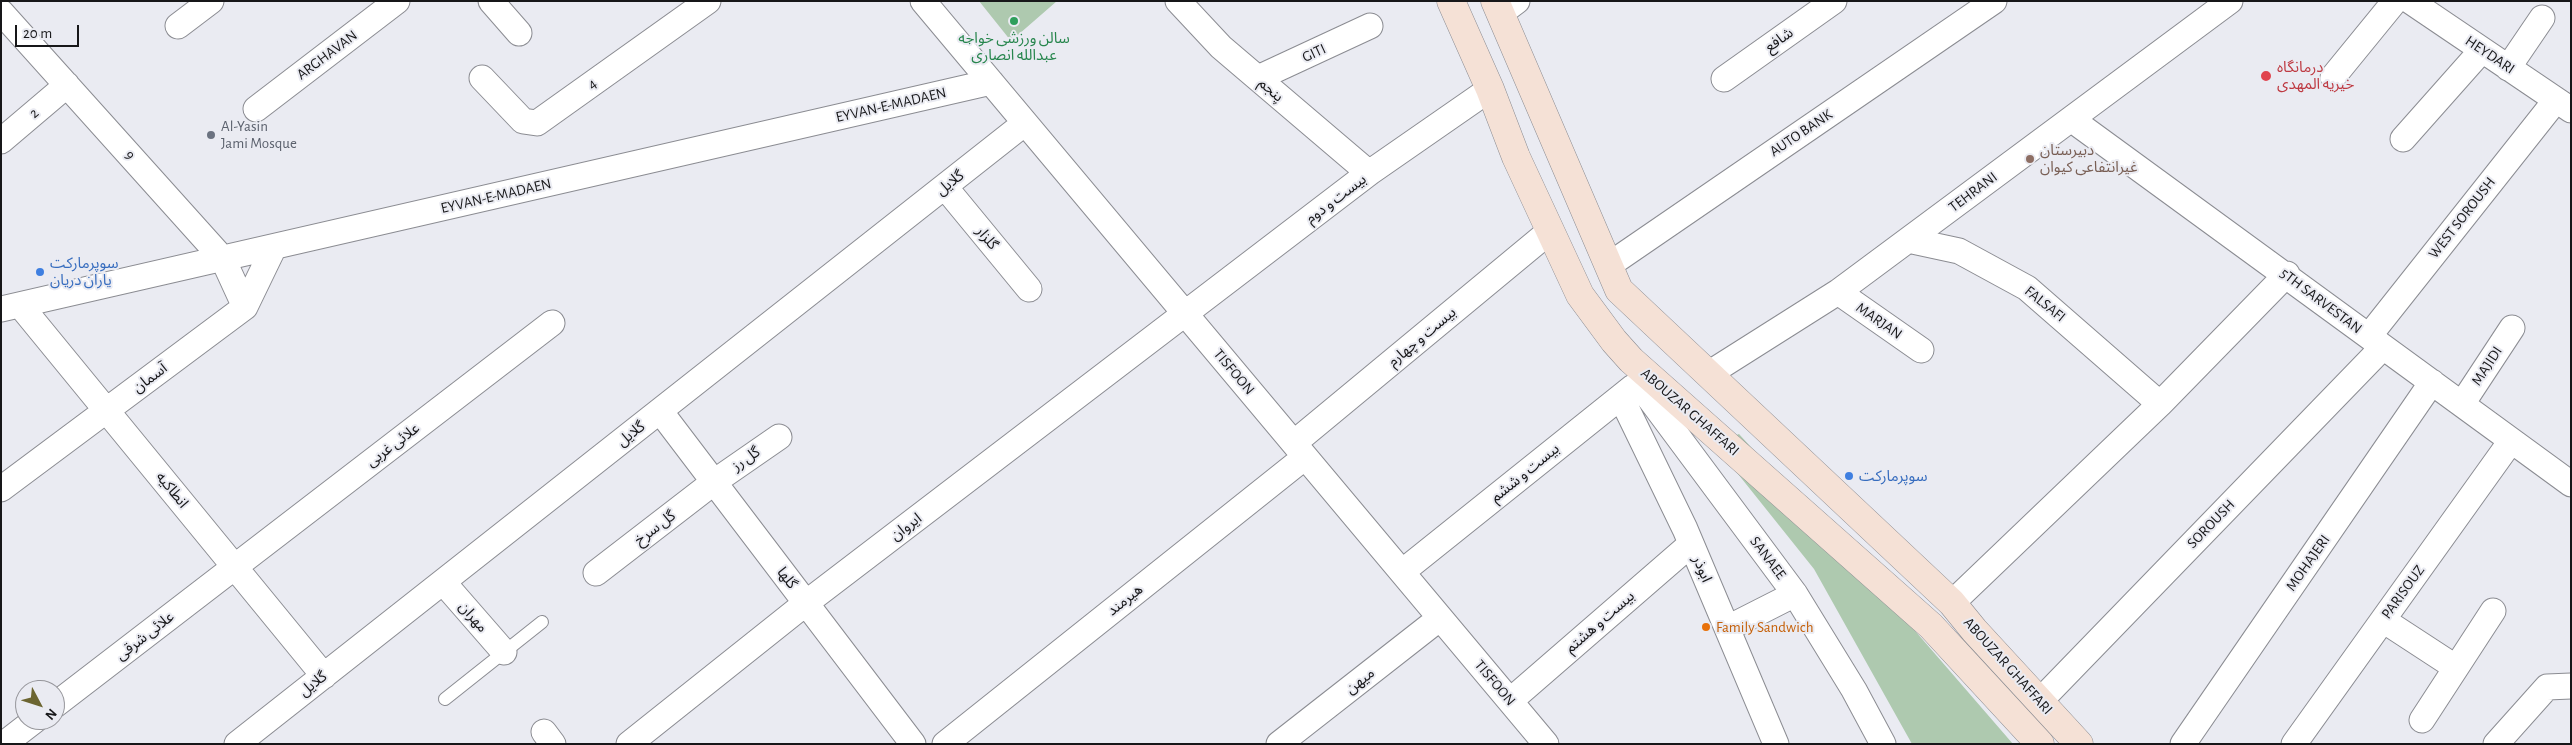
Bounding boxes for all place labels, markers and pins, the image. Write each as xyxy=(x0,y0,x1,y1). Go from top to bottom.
marker: سالن ورزشی خواجه عبدالله انصاری xyxy=(1008,15,1020,27)
place label: سالن ورزشی خواجه عبدالله انصاری xyxy=(958,29,1070,64)
place label: درمانگاه خیریه المهدی xyxy=(2277,58,2354,93)
marker: درمانگاه خیریه المهدی xyxy=(2259,69,2273,83)
place label: Al-Yasin Jami Mosque xyxy=(221,117,297,152)
marker: Al-Yasin Jami Mosque xyxy=(205,129,217,141)
place label: دبیرستان غیرانتفاعی کیوان xyxy=(2040,141,2137,176)
marker: دبیرستان غیرانتفاعی کیوان xyxy=(2024,153,2036,165)
place label: سوپرمارکت یاران دریان xyxy=(50,254,118,289)
marker: سوپرمارکت یاران دریان xyxy=(34,266,46,278)
place label: سوپرمارکت xyxy=(1859,467,1927,485)
marker: سوپرمارکت xyxy=(1843,470,1855,482)
place label: Family Sandwich xyxy=(1716,618,1813,636)
marker: Family Sandwich xyxy=(1700,621,1712,633)

